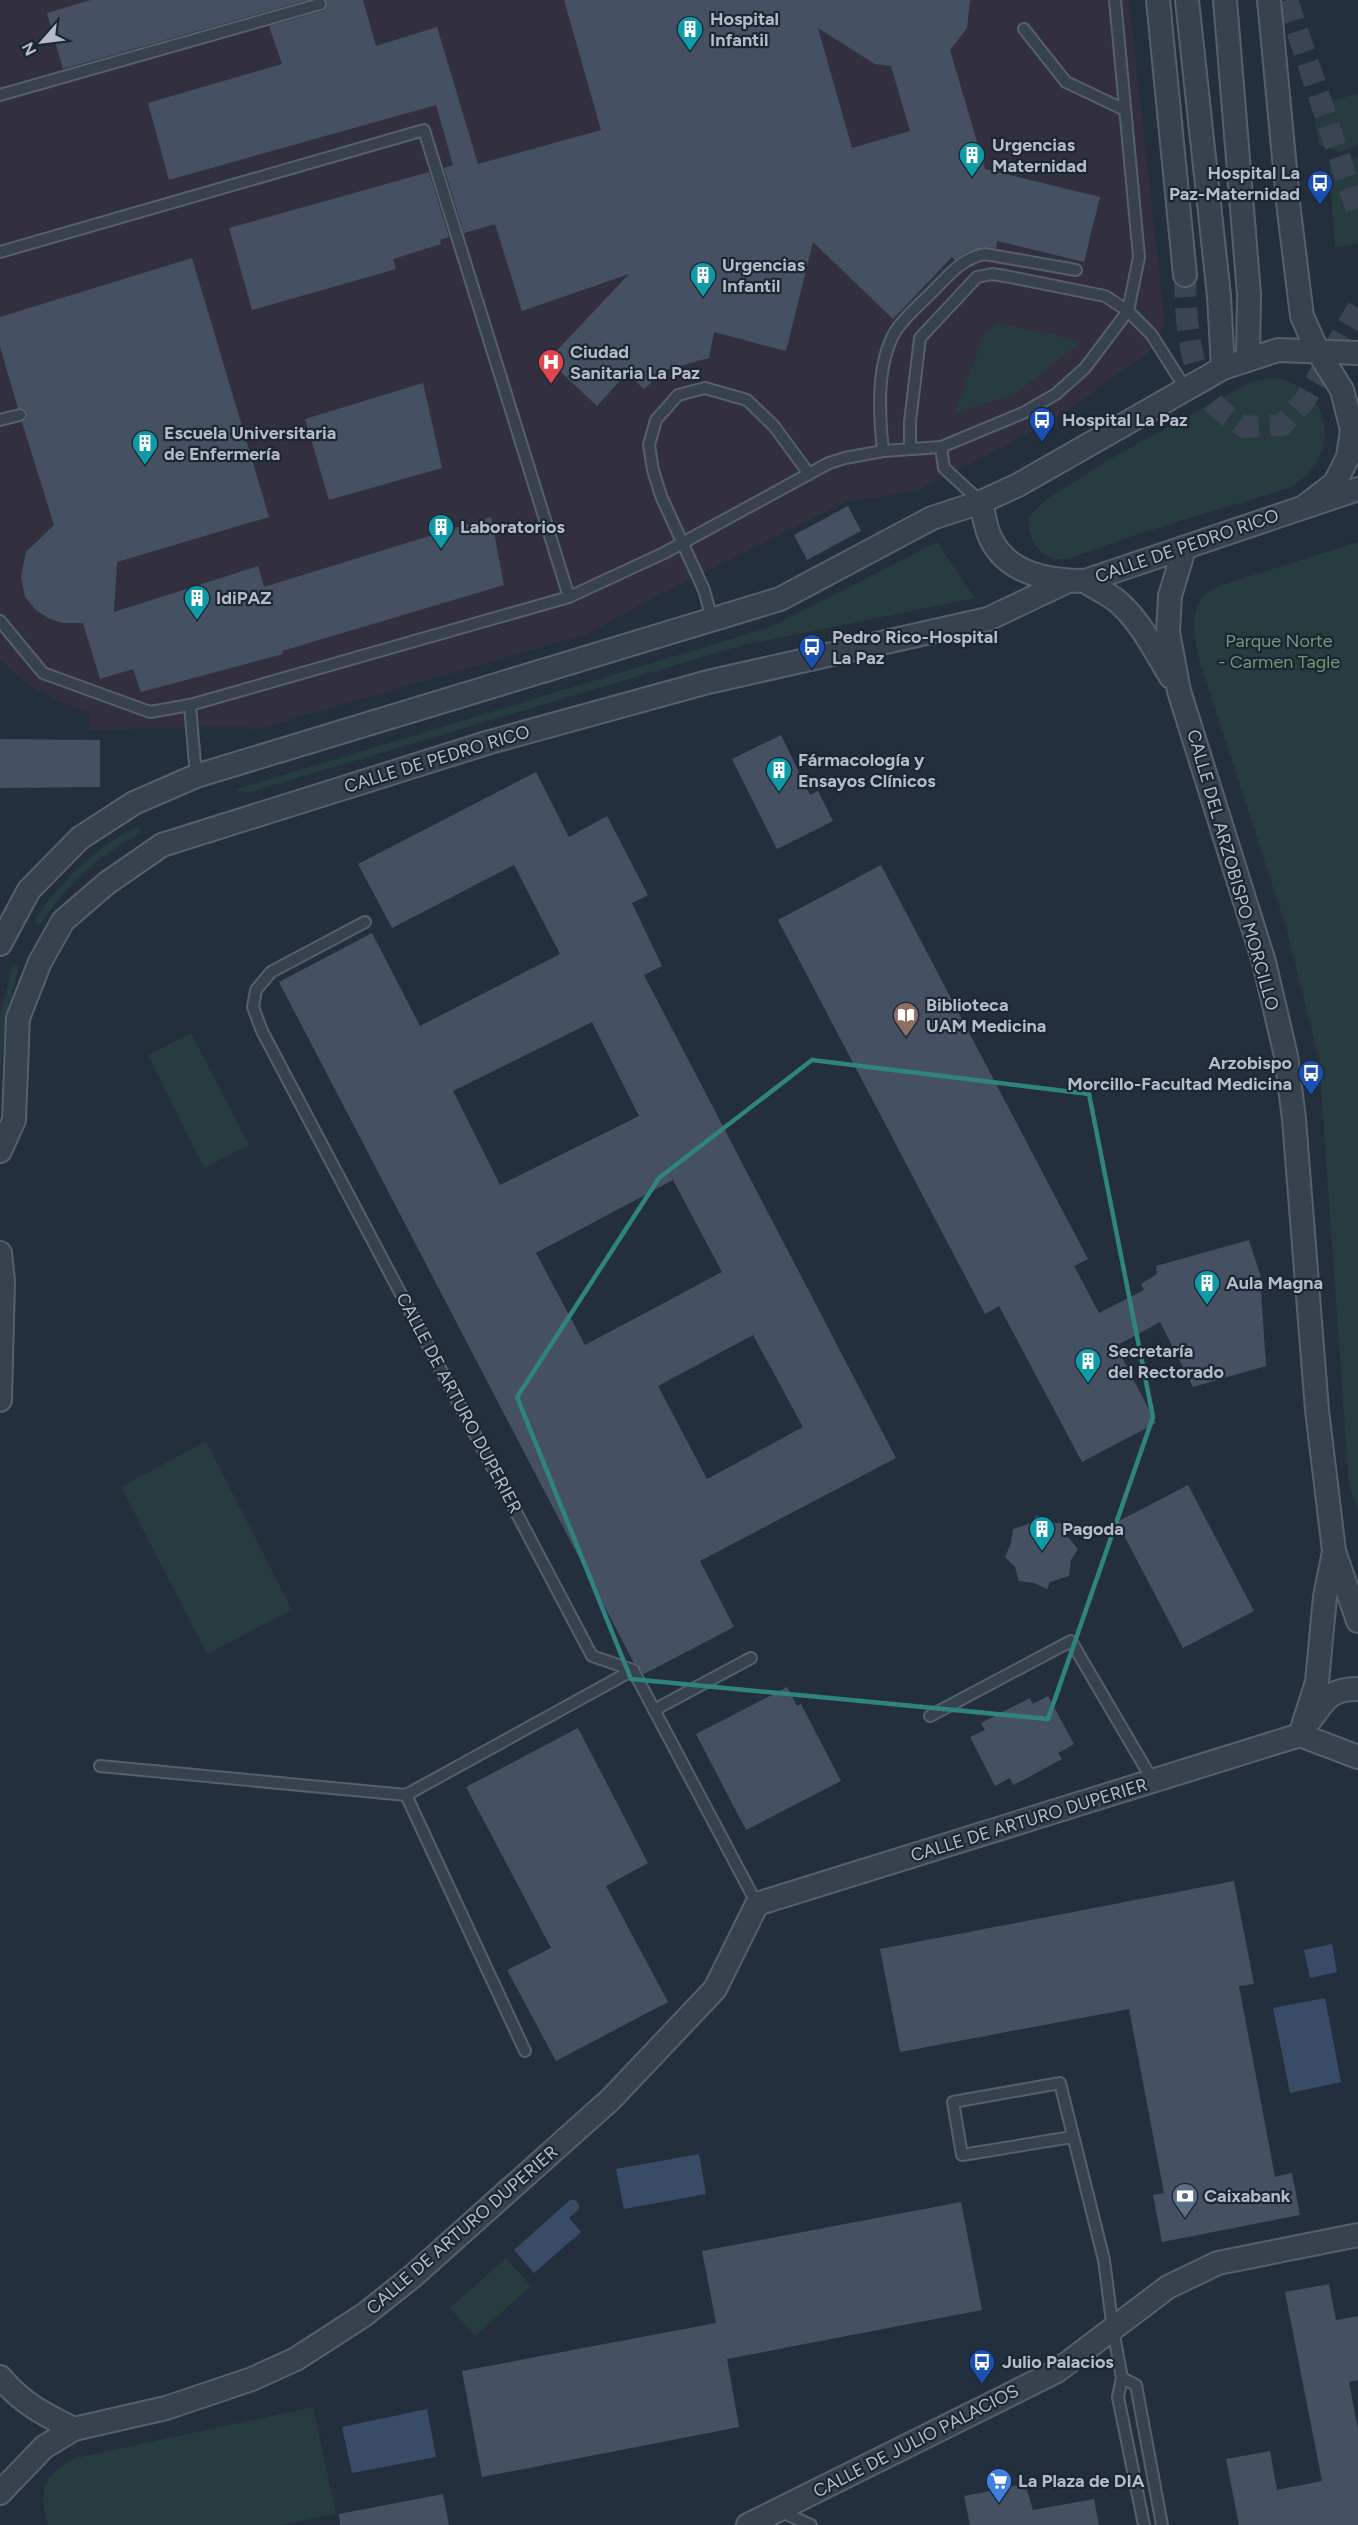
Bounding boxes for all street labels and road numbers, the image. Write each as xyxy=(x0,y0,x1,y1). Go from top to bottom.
street label: CALLE DE PEDRO RICO xyxy=(1092,504,1282,588)
street label: CALLE DE PEDRO RICO xyxy=(342,720,532,798)
street label: CALLE DEL ARZOBISPO MORCILLO xyxy=(1182,727,1284,1013)
street label: CALLE DE ARTURO DUPERIER xyxy=(391,1289,527,1517)
street label: CALLE DE ARTURO DUPERIER xyxy=(908,1773,1150,1867)
street label: CALLE DE ARTURO DUPERIER xyxy=(362,2141,562,2319)
street label: CALLE DE JULIO PALACIOS xyxy=(810,2379,1022,2503)

